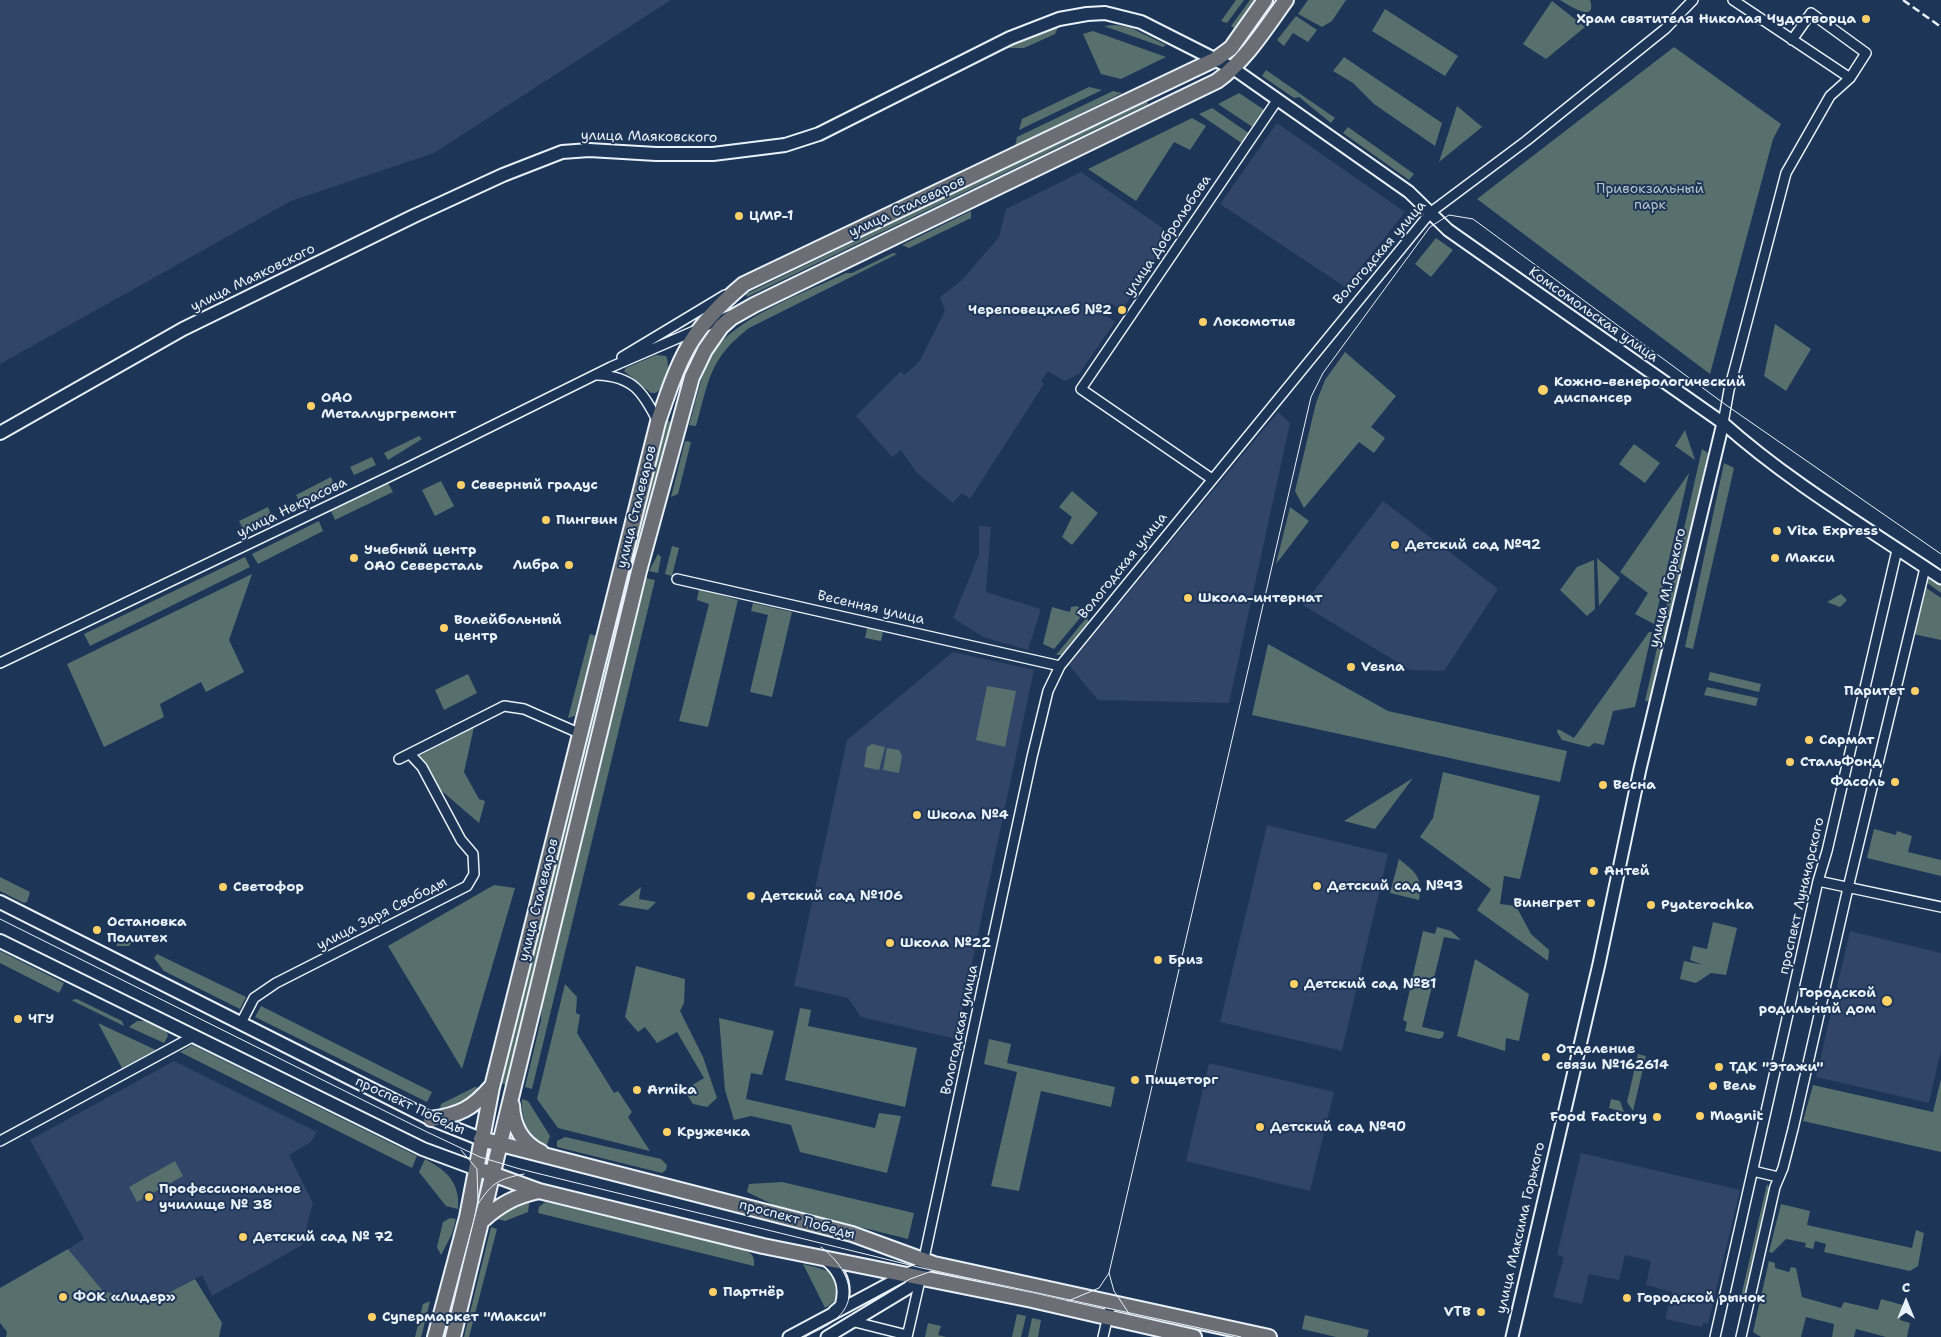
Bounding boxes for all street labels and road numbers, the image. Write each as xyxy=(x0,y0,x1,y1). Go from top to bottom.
street label: улица Маяковского xyxy=(581,127,717,147)
street label: улица Добролюбова xyxy=(1121,172,1215,300)
street label: улица Сталеваров xyxy=(846,173,968,241)
street label: Вологодская улица xyxy=(1330,198,1430,308)
street label: улица Маяковского xyxy=(188,241,318,315)
street label: Комсомольская улица xyxy=(1525,264,1661,366)
street label: улица Сталеваров xyxy=(614,444,660,570)
street label: улица Некрасова xyxy=(234,474,350,542)
street label: Вологодская улица xyxy=(1075,509,1171,623)
street label: улица М.Горького xyxy=(1646,527,1690,649)
street label: Весенняя улица xyxy=(816,588,926,628)
street label: проспект Луначарского xyxy=(1776,816,1828,976)
street label: улица Сталеваров xyxy=(516,837,562,963)
street label: улица Заря Свободы xyxy=(314,874,450,954)
street label: Вологодская улица xyxy=(938,964,982,1096)
street label: проспект Победы xyxy=(353,1073,467,1139)
street label: улица Максима Горького xyxy=(1493,1141,1549,1315)
street label: проспект Победы xyxy=(737,1196,857,1244)

